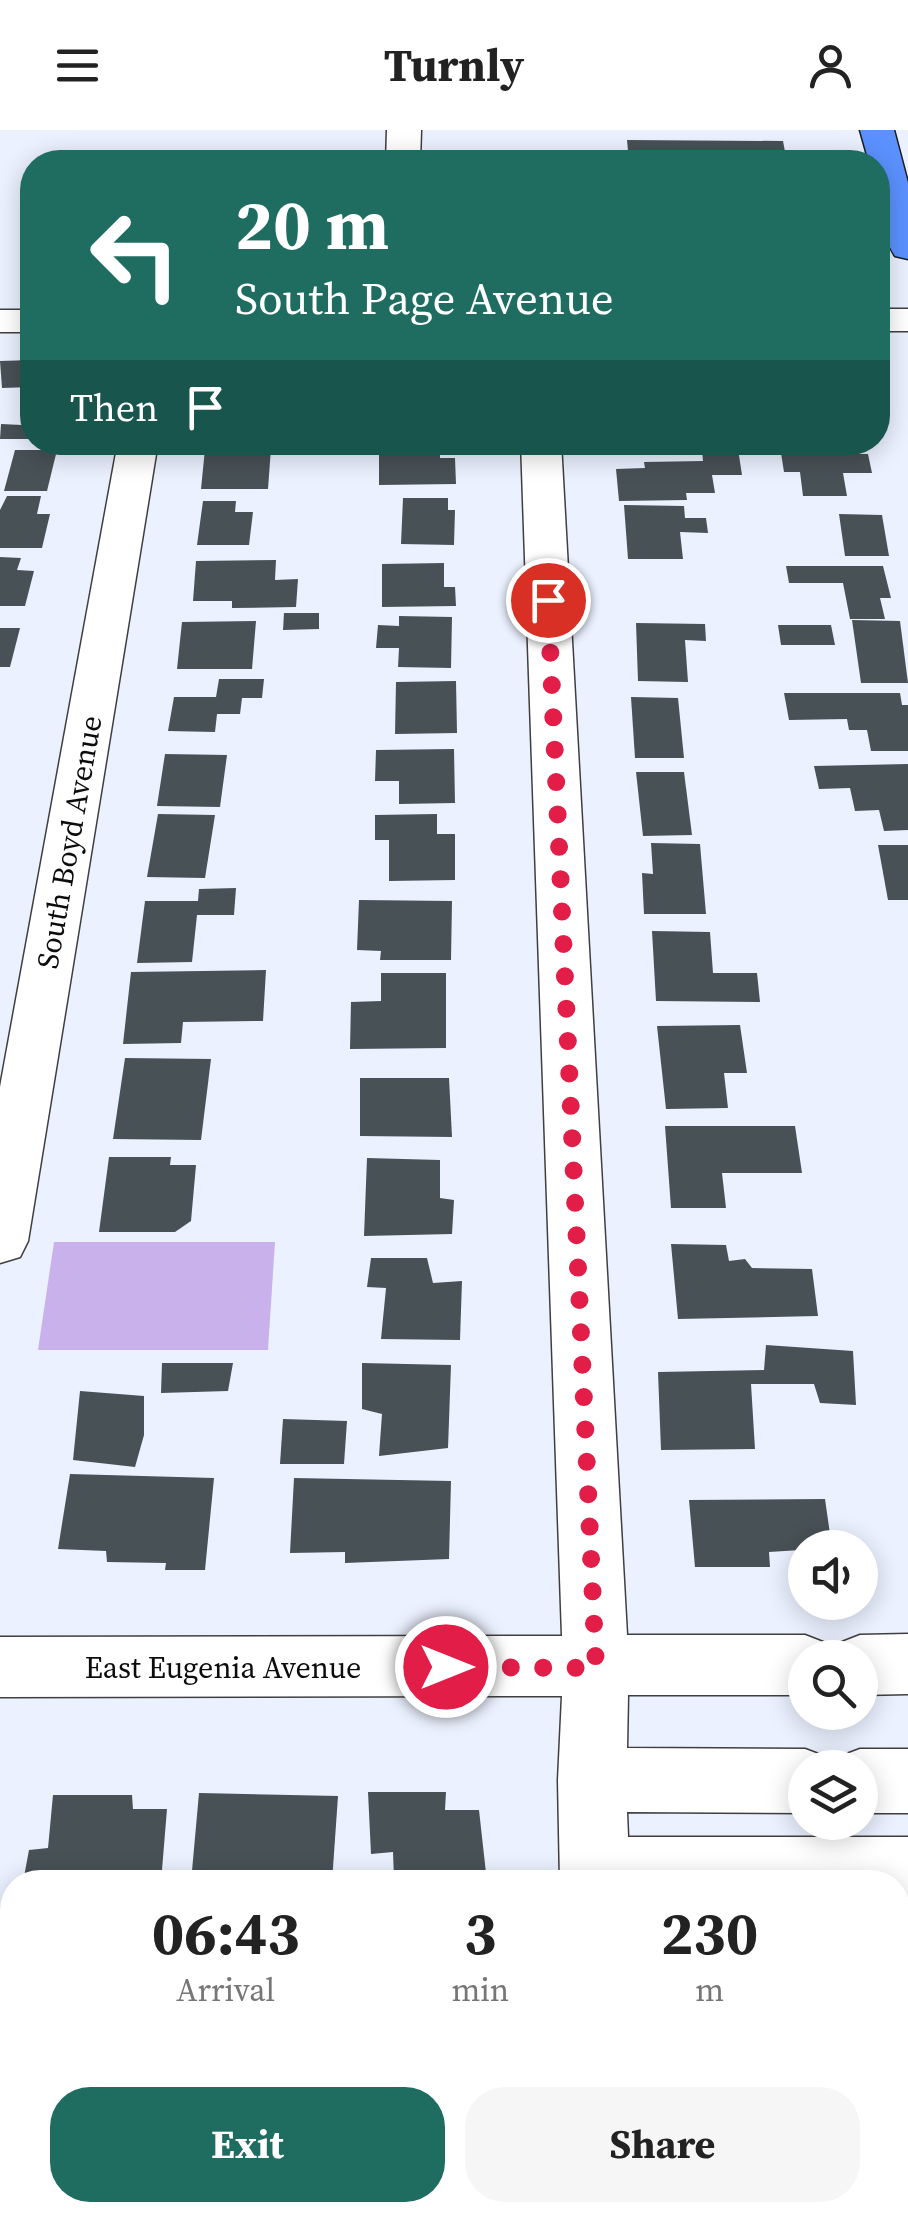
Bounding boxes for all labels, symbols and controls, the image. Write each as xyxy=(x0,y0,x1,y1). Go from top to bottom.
text: Turnly xyxy=(384,34,524,96)
icon: menu xyxy=(50,38,105,93)
icon: person xyxy=(803,38,858,93)
text: 20 m xyxy=(235,176,389,272)
icon: left xyxy=(70,190,200,320)
text: South Page Avenue xyxy=(235,267,614,329)
icon: arrive xyxy=(178,380,233,435)
text: Then xyxy=(70,382,158,434)
pin xyxy=(506,558,591,643)
icon: arrive xyxy=(521,573,576,628)
street label: South Boyd Avenue xyxy=(27,712,111,972)
map controls xyxy=(788,1530,878,1840)
button: sound xyxy=(788,1530,878,1620)
position arrow xyxy=(394,1615,498,1719)
button: search xyxy=(788,1640,878,1730)
street label: East Eugenia Avenue xyxy=(85,1647,361,1688)
button: layers xyxy=(788,1750,878,1840)
text: 06:43 xyxy=(152,1892,300,1974)
text: 3 xyxy=(464,1892,497,1974)
text: 230 xyxy=(661,1892,758,1974)
text: Arrival xyxy=(176,1968,275,2012)
text: min xyxy=(451,1968,509,2012)
text: m xyxy=(695,1968,724,2012)
button: Exit xyxy=(50,2087,445,2202)
button: Share xyxy=(465,2087,860,2202)

